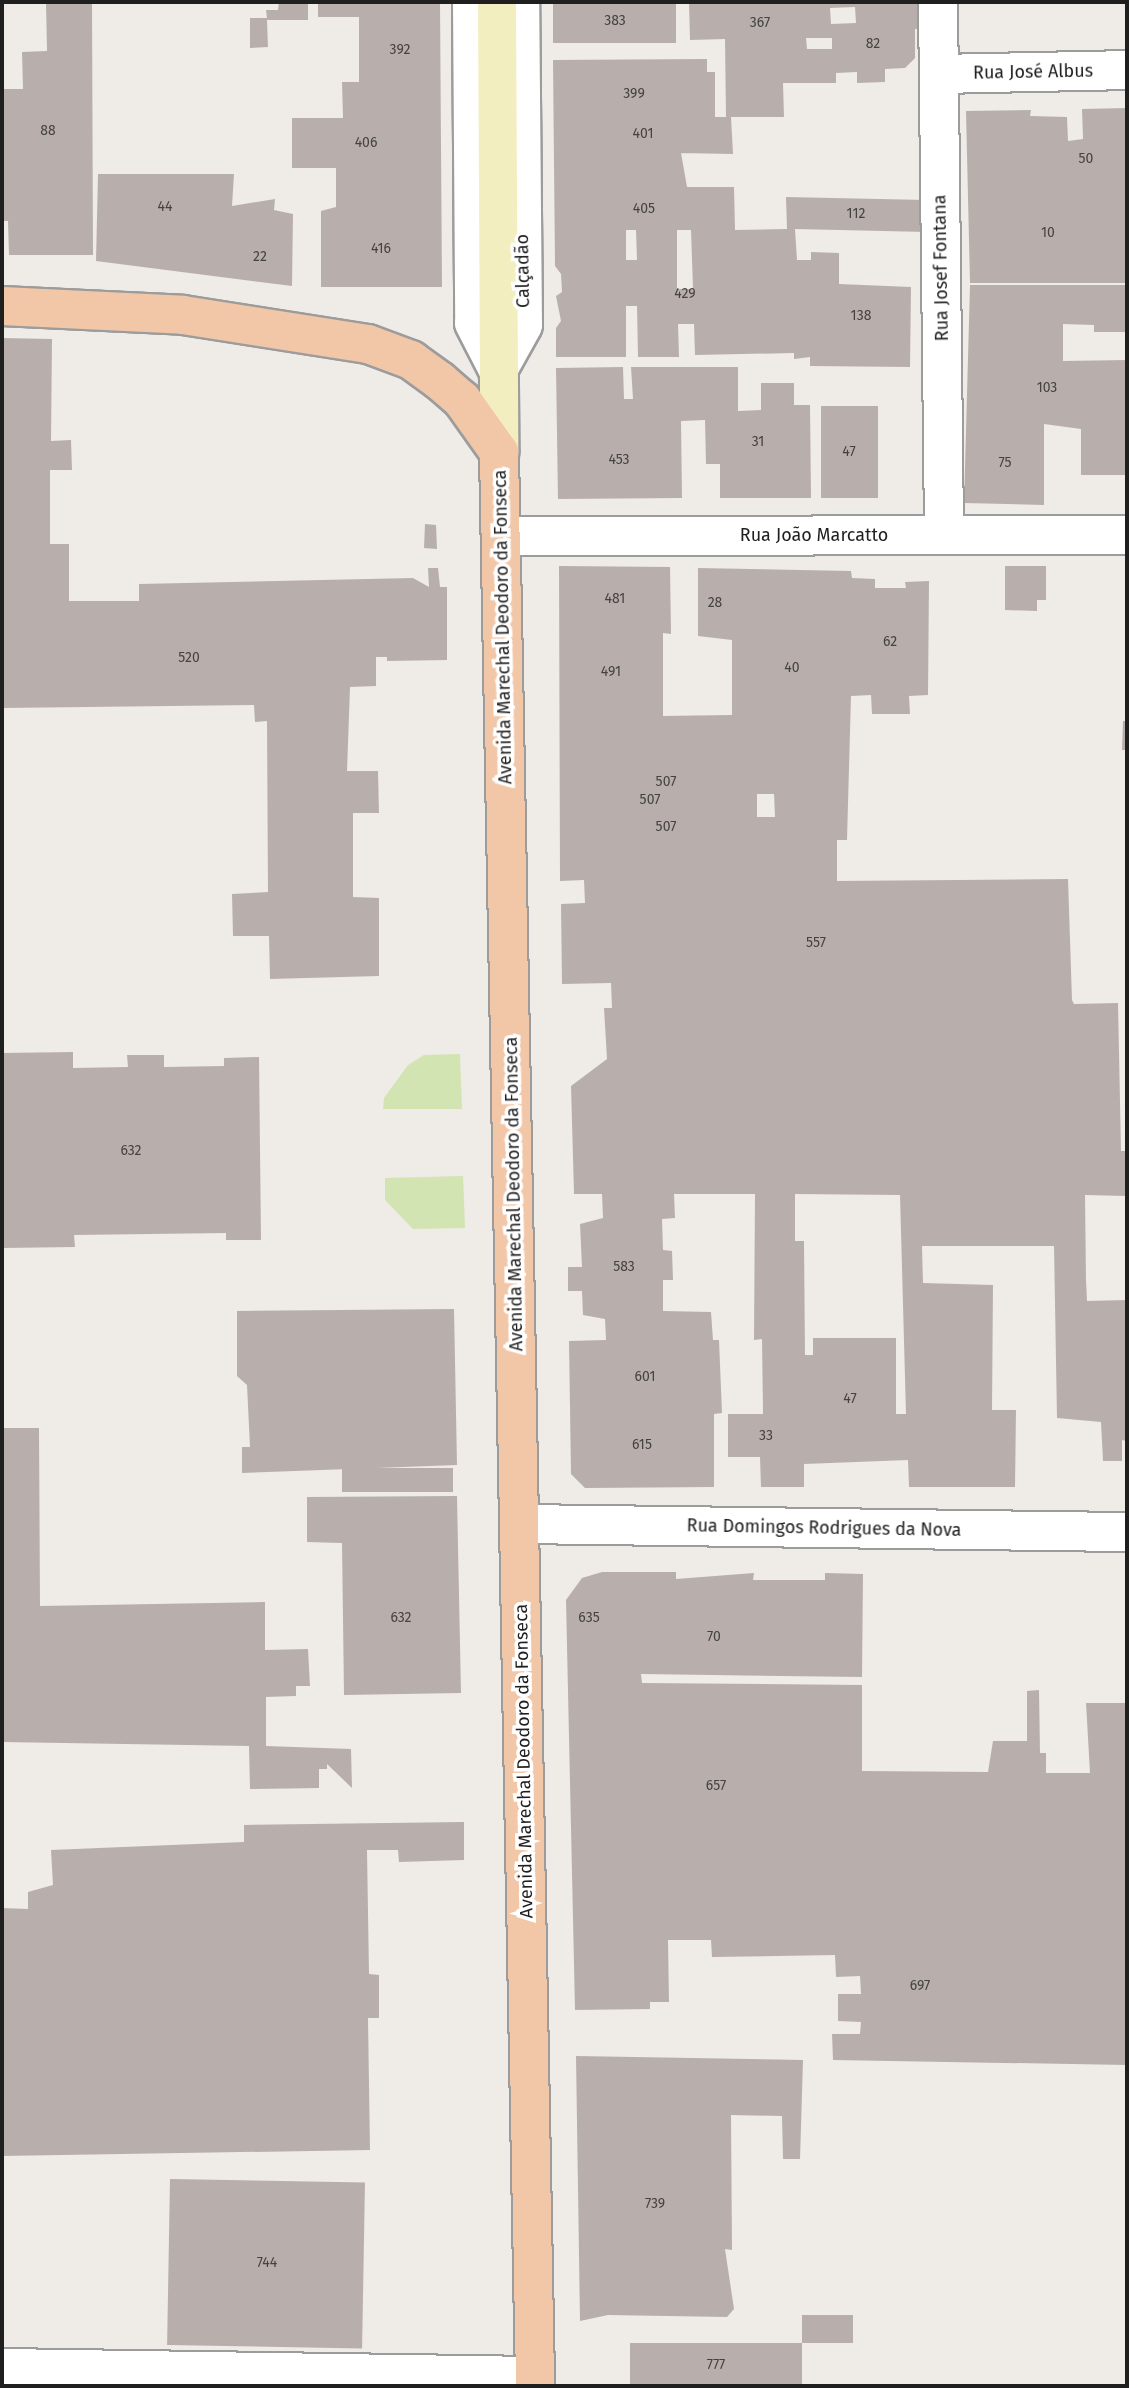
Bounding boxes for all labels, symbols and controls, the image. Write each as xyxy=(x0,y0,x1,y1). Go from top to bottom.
house number: 383 xyxy=(604,13,626,29)
house number: 367 xyxy=(750,15,770,31)
house number: 82 xyxy=(866,36,880,52)
house number: 392 xyxy=(390,42,410,58)
street label: Rua José Albus xyxy=(973,60,1093,84)
house number: 399 xyxy=(623,86,645,102)
house number: 88 xyxy=(40,123,56,139)
house number: 401 xyxy=(633,126,653,142)
house number: 406 xyxy=(355,135,377,151)
house number: 50 xyxy=(1079,151,1093,167)
street label: Rua Josef Fontana xyxy=(929,194,953,342)
house number: 44 xyxy=(158,199,172,215)
house number: 405 xyxy=(633,201,655,217)
house number: 112 xyxy=(847,206,865,222)
house number: 10 xyxy=(1041,225,1055,241)
street label: Calçadão xyxy=(512,234,534,308)
house number: 416 xyxy=(371,241,391,257)
house number: 22 xyxy=(253,249,267,265)
house number: 429 xyxy=(674,286,696,302)
house number: 138 xyxy=(851,308,871,324)
house number: 103 xyxy=(1037,380,1057,396)
house number: 31 xyxy=(752,434,764,450)
house number: 47 xyxy=(842,444,856,460)
house number: 453 xyxy=(608,452,630,468)
house number: 75 xyxy=(998,455,1012,471)
street label: Avenida Marechal Deodoro da Fonseca xyxy=(489,470,517,784)
street label: Rua João Marcatto xyxy=(740,524,888,546)
house number: 481 xyxy=(605,591,625,607)
house number: 28 xyxy=(708,595,722,611)
house number: 62 xyxy=(883,634,897,650)
house number: 520 xyxy=(178,650,200,666)
house number: 40 xyxy=(784,660,800,676)
house number: 491 xyxy=(601,664,621,680)
house number: 507 xyxy=(656,774,676,790)
house number: 507 xyxy=(640,792,660,808)
house number: 507 xyxy=(656,819,676,835)
house number: 557 xyxy=(806,935,826,951)
street label: Avenida Marechal Deodoro da Fonseca xyxy=(500,1037,528,1351)
house number: 632 xyxy=(120,1143,142,1159)
house number: 583 xyxy=(613,1259,635,1275)
house number: 601 xyxy=(635,1369,655,1385)
house number: 47 xyxy=(843,1391,857,1407)
house number: 33 xyxy=(759,1428,773,1444)
house number: 615 xyxy=(632,1437,652,1453)
street label: Rua Domingos Rodrigues da Nova xyxy=(686,1515,962,1541)
street label: Avenida Marechal Deodoro da Fonseca xyxy=(510,1604,538,1918)
house number: 632 xyxy=(390,1610,412,1626)
house number: 635 xyxy=(578,1610,600,1626)
house number: 70 xyxy=(707,1629,721,1645)
house number: 657 xyxy=(706,1778,726,1794)
house number: 697 xyxy=(910,1978,930,1994)
house number: 739 xyxy=(645,2196,665,2212)
house number: 744 xyxy=(257,2255,277,2271)
house number: 777 xyxy=(707,2357,725,2373)

